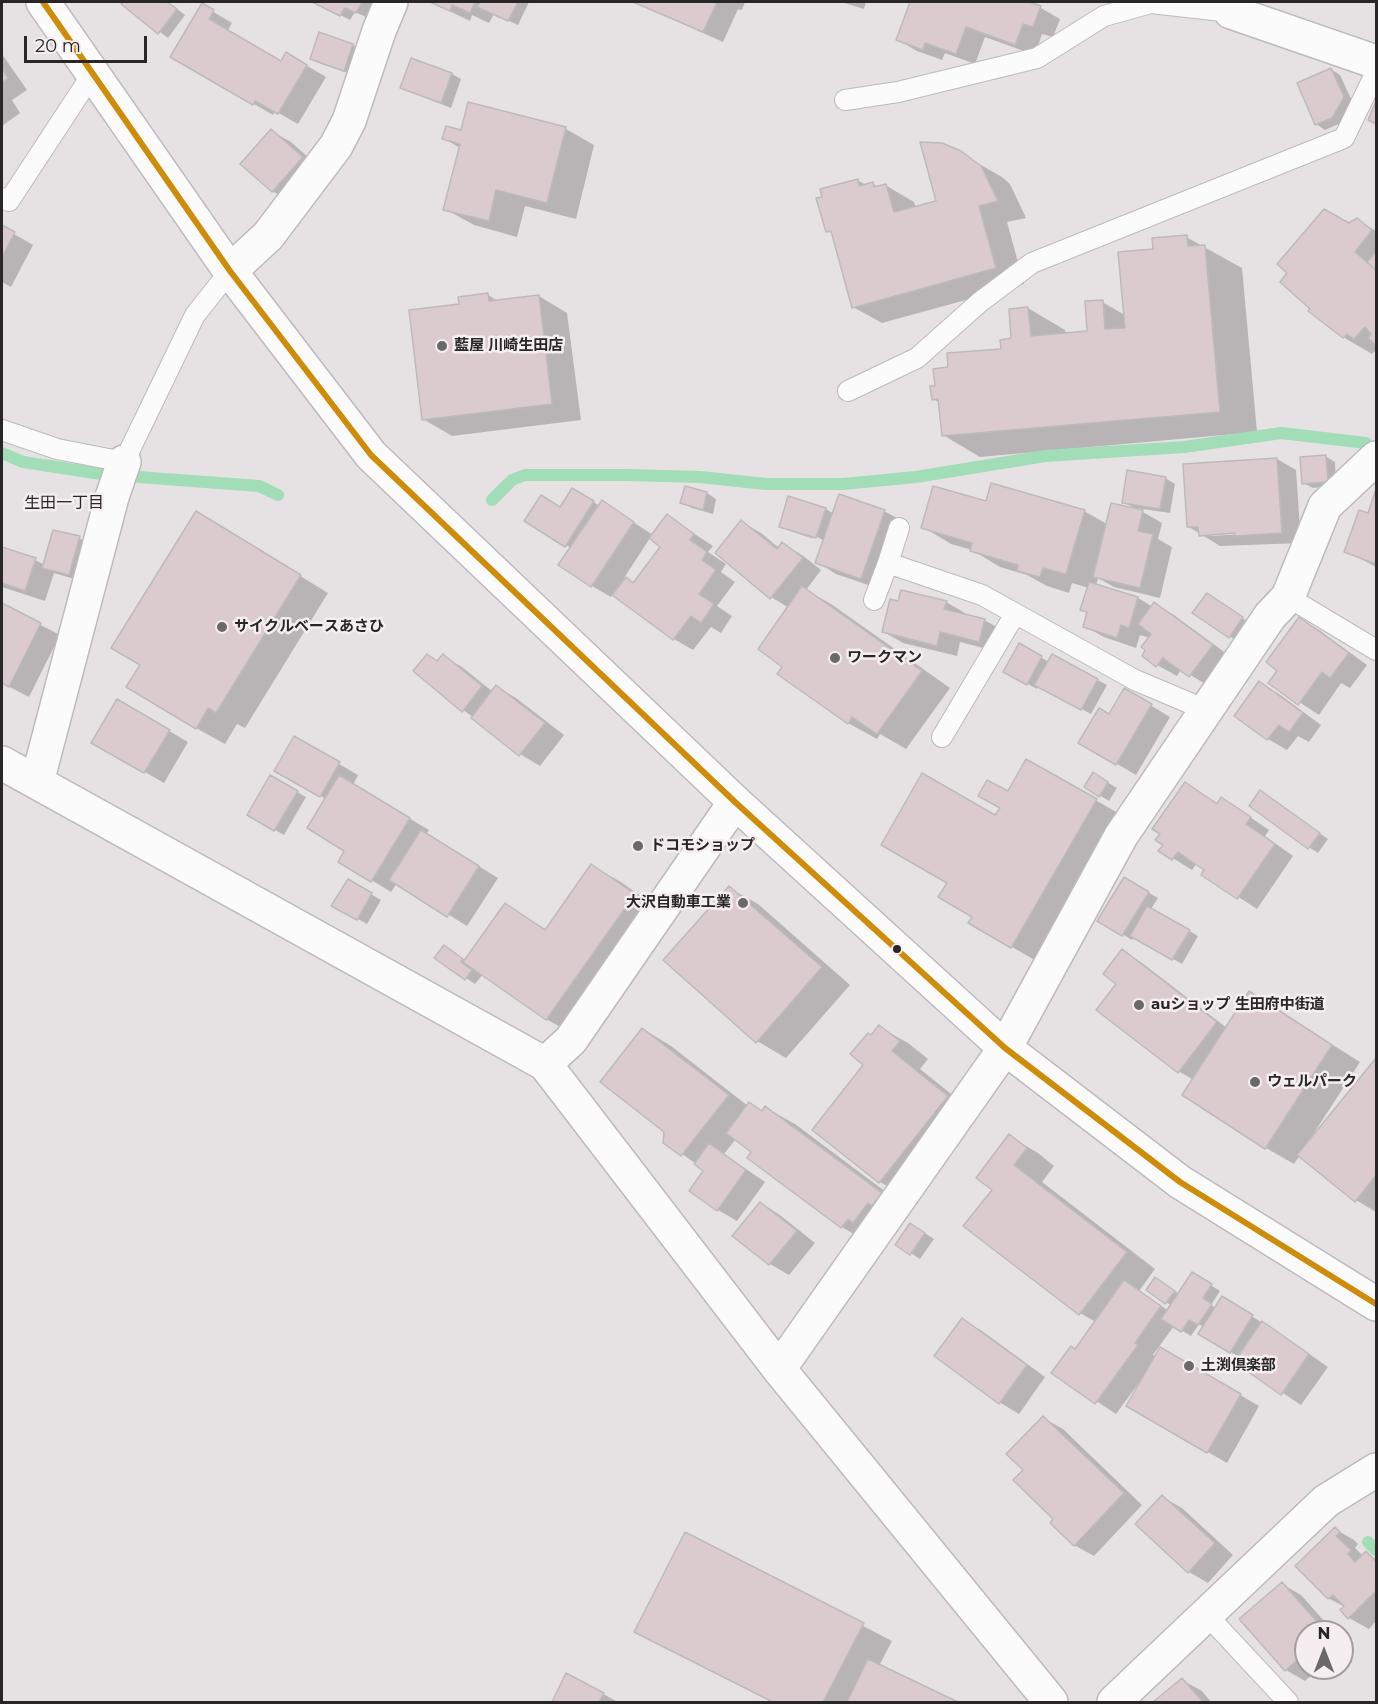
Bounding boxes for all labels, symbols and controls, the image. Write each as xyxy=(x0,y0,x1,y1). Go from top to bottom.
scale bar xyxy=(27,24,150,62)
text: 20 m xyxy=(35,35,81,57)
place label: 藍屋 川崎生田店 xyxy=(454,337,563,355)
marker: 藍屋 川崎生田店 xyxy=(435,339,449,353)
district label: 生田一丁目 xyxy=(24,493,104,513)
place label: サイクルベースあさひ xyxy=(234,618,384,636)
marker: サイクルベースあさひ xyxy=(215,620,229,634)
place label: ワークマン xyxy=(847,649,922,667)
marker: ワークマン xyxy=(828,651,842,665)
place label: ドコモショップ xyxy=(650,837,755,855)
marker: ドコモショップ xyxy=(631,839,645,853)
place label: 大沢自動車工業 xyxy=(626,894,731,912)
marker: 大沢自動車工業 xyxy=(736,896,750,910)
unlabelled marker xyxy=(891,943,903,955)
place label: auショップ 生田府中街道 xyxy=(1151,996,1325,1014)
marker: auショップ 生田府中街道 xyxy=(1132,998,1146,1012)
place label: ウェルパーク xyxy=(1267,1073,1357,1091)
marker: ウェルパーク xyxy=(1248,1075,1262,1089)
place label: 土渕倶楽部 xyxy=(1201,1357,1276,1375)
marker: 土渕倶楽部 xyxy=(1182,1359,1196,1373)
north arrow xyxy=(1294,1620,1354,1680)
text: N xyxy=(1318,1624,1330,1643)

